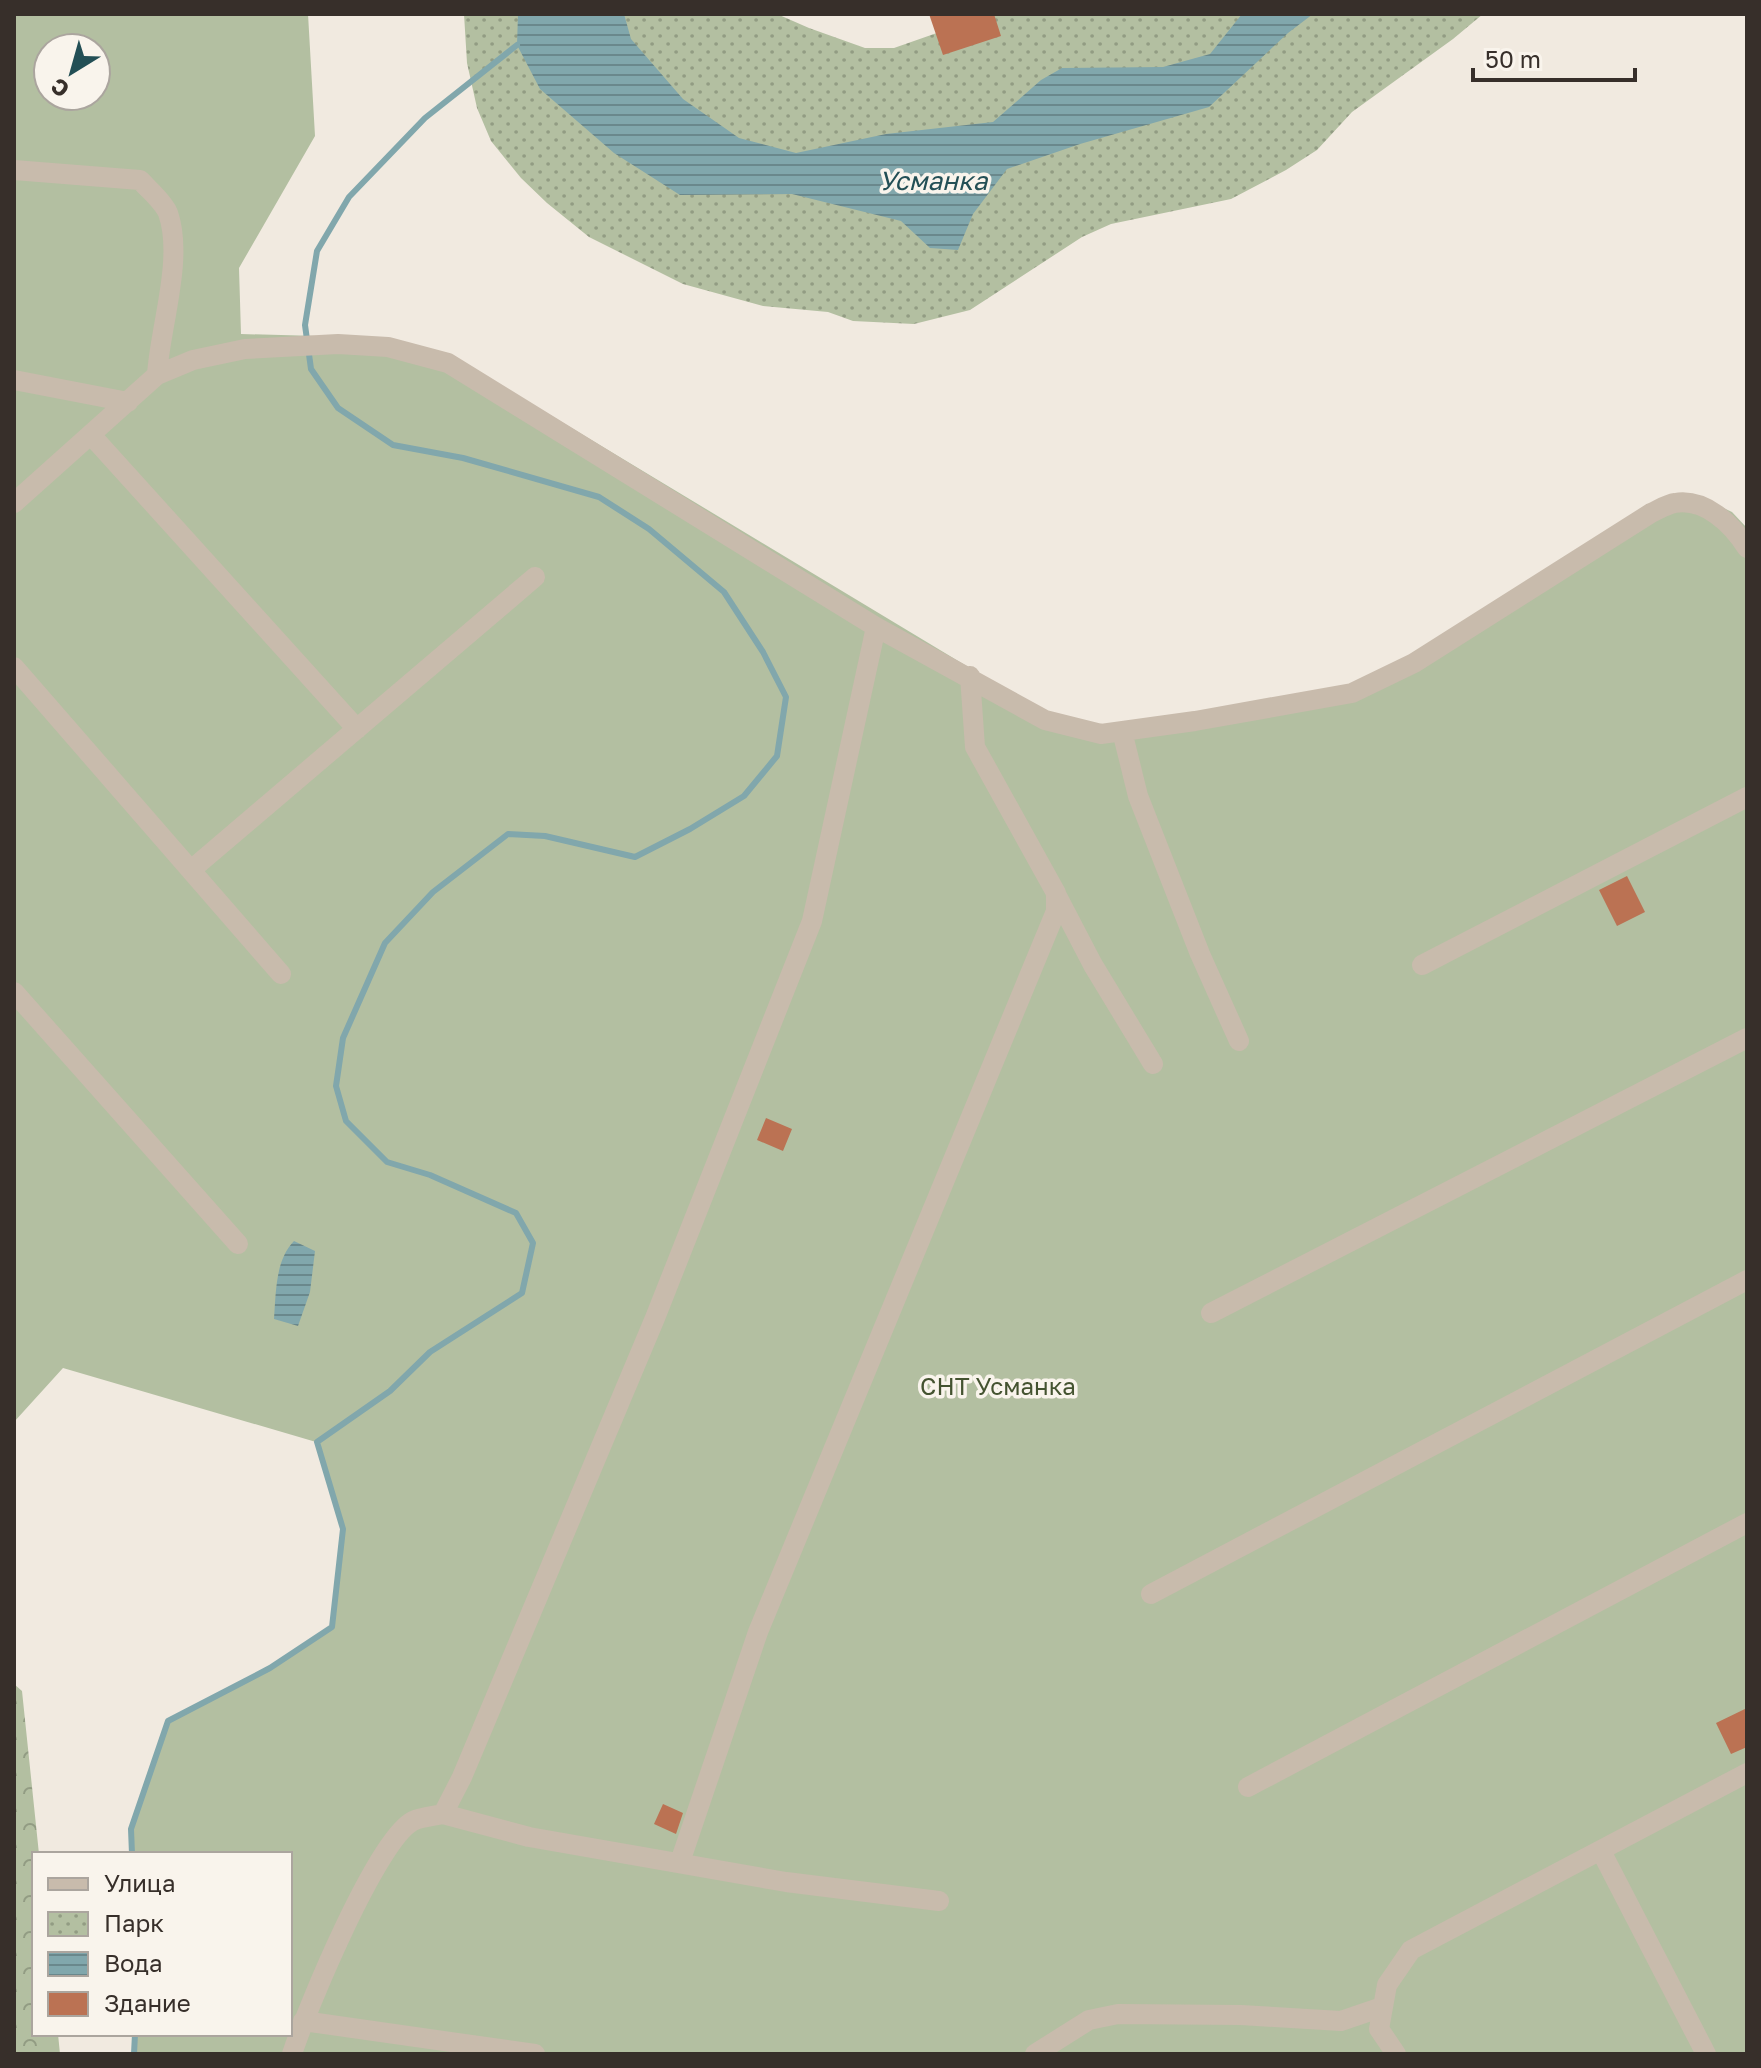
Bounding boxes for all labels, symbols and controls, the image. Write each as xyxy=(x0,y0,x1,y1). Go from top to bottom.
north arrow xyxy=(32,32,112,112)
scale bar xyxy=(1473,32,1635,82)
text: 50 m xyxy=(1485,44,1541,73)
text: С xyxy=(45,73,74,104)
water label: Усманка xyxy=(879,165,989,196)
park label: СНТ Усманка xyxy=(920,1371,1076,1400)
legend xyxy=(32,1852,292,2036)
text: Улица xyxy=(104,1868,176,1897)
text: Парк xyxy=(104,1908,164,1937)
text: Вода xyxy=(104,1948,163,1977)
text: Здание xyxy=(104,1988,191,2017)

